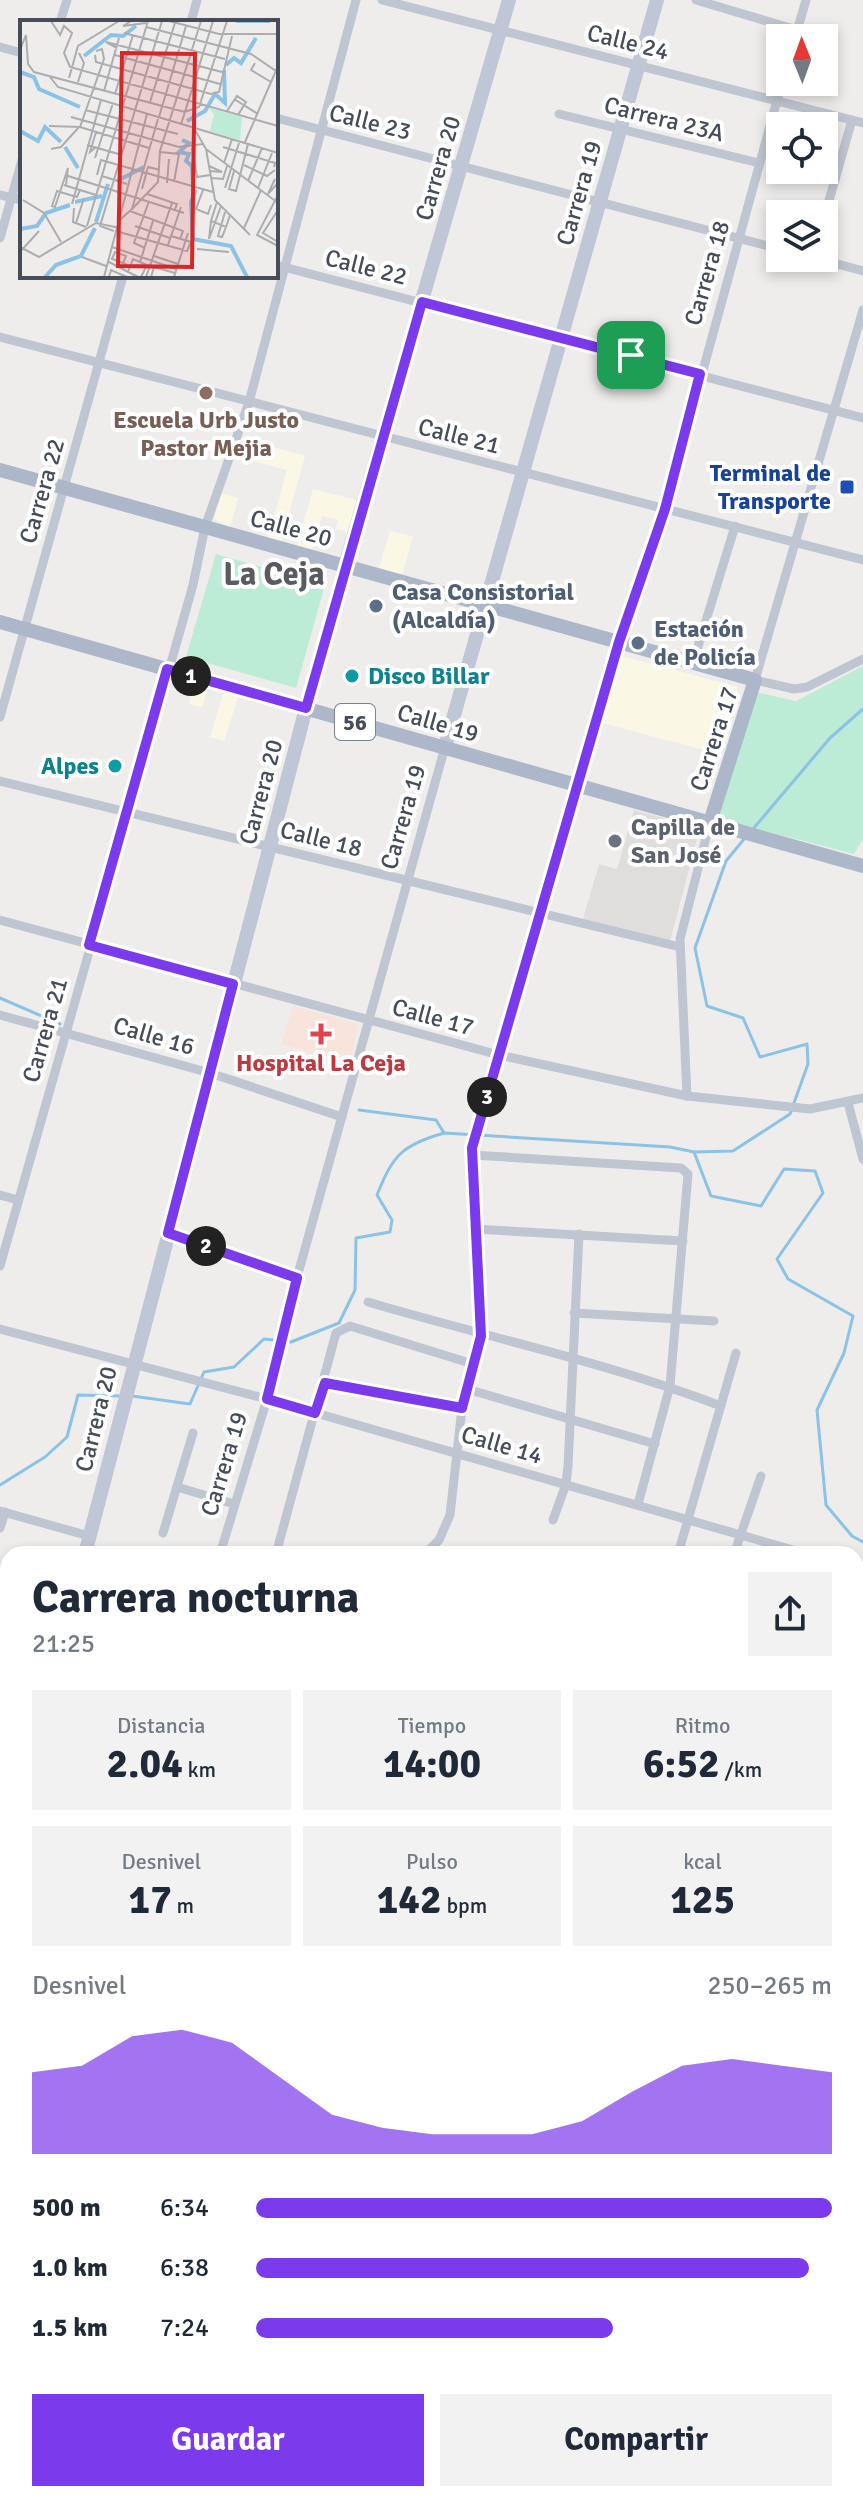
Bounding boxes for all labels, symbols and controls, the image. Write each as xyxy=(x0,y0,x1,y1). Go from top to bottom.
street label: Calle 24 xyxy=(584,17,672,67)
inset map xyxy=(20,20,278,278)
north arrow xyxy=(766,24,838,96)
map controls xyxy=(766,24,838,272)
street label: Carrera 23A xyxy=(601,90,727,148)
street label: Calle 23 xyxy=(326,97,414,147)
street label: Carrera 20 xyxy=(409,112,467,224)
button: locate xyxy=(766,112,838,184)
street label: Carrera 19 xyxy=(550,137,608,249)
button: layers xyxy=(766,200,838,272)
street label: Carrera 18 xyxy=(678,217,736,329)
street label: Calle 22 xyxy=(322,242,410,292)
pin xyxy=(597,321,665,389)
icon: arrive xyxy=(609,333,653,377)
marker: Escuela Urb Justo Pastor Mejia xyxy=(197,384,215,402)
place label: Escuela Urb Justo Pastor Mejia xyxy=(113,405,299,463)
street label: Calle 21 xyxy=(415,411,503,461)
street label: Carrera 22 xyxy=(13,435,71,547)
place label: Terminal de Transporte xyxy=(710,458,831,516)
marker: Terminal de Transporte xyxy=(838,478,856,496)
street label: Calle 20 xyxy=(247,503,335,553)
district label: La Ceja xyxy=(223,555,325,594)
place label: Casa Consistorial (Alcaldía) xyxy=(392,577,575,635)
marker: Casa Consistorial (Alcaldía) xyxy=(367,597,385,615)
place label: Estación de Policía xyxy=(654,614,756,672)
marker: Estación de Policía xyxy=(629,634,647,652)
pin: 1 xyxy=(171,656,211,696)
place label: Disco Billar xyxy=(368,661,490,691)
text: 1 xyxy=(185,662,197,689)
marker: Disco Billar xyxy=(343,667,361,685)
street label: Carrera 17 xyxy=(683,683,745,795)
street label: Calle 19 xyxy=(394,697,482,749)
road number: 56 xyxy=(335,704,375,740)
street label: Carrera 20 xyxy=(233,736,289,848)
place label: Alpes xyxy=(41,751,99,781)
marker: Alpes xyxy=(106,757,124,775)
street label: Carrera 19 xyxy=(374,761,432,873)
place label: Capilla de San José xyxy=(631,812,735,870)
street label: Calle 18 xyxy=(277,814,365,864)
marker: Capilla de San José xyxy=(606,832,624,850)
street label: Carrera 21 xyxy=(16,974,74,1086)
street label: Calle 17 xyxy=(389,992,477,1042)
street label: Calle 16 xyxy=(110,1010,198,1062)
marker: Hospital La Ceja xyxy=(310,1023,332,1045)
place label: Hospital La Ceja xyxy=(236,1048,406,1078)
pin: 3 xyxy=(467,1077,507,1117)
text: 3 xyxy=(481,1083,493,1110)
pin: 2 xyxy=(186,1226,226,1266)
text: 2 xyxy=(200,1232,212,1259)
street label: Carrera 20 xyxy=(68,1363,124,1475)
street label: Carrera 19 xyxy=(194,1408,254,1520)
street label: Calle 14 xyxy=(458,1419,546,1471)
text: Carrera nocturna xyxy=(32,1571,359,1625)
button: share xyxy=(748,1572,832,1656)
text: 21:25 xyxy=(32,1628,95,1660)
text: Distancia xyxy=(117,1712,206,1739)
text: Tiempo xyxy=(398,1712,466,1739)
text: Ritmo xyxy=(675,1712,731,1739)
text: 2.04 xyxy=(106,1739,183,1789)
text: 14:00 xyxy=(383,1739,481,1789)
text: 6:52 xyxy=(643,1739,720,1789)
text: km xyxy=(183,1756,216,1783)
text: /km xyxy=(720,1756,762,1783)
text: Desnivel xyxy=(121,1848,201,1875)
text: Pulso xyxy=(406,1848,458,1875)
text: kcal xyxy=(683,1848,722,1875)
text: 17 xyxy=(129,1875,172,1925)
text: 142 xyxy=(377,1875,442,1925)
text: 125 xyxy=(670,1875,735,1925)
text: m xyxy=(172,1892,194,1919)
text: bpm xyxy=(442,1892,487,1919)
text: Desnivel xyxy=(32,1970,126,2002)
text: 250–265 m xyxy=(708,1970,832,2002)
text: 500 m xyxy=(32,2192,101,2224)
text: 6:34 xyxy=(160,2192,209,2224)
text: 1.0 km xyxy=(32,2252,108,2284)
text: 6:38 xyxy=(160,2252,209,2284)
text: 1.5 km xyxy=(32,2312,108,2344)
text: 7:24 xyxy=(160,2312,209,2344)
button: Guardar xyxy=(32,2394,424,2486)
button: Compartir xyxy=(440,2394,832,2486)

